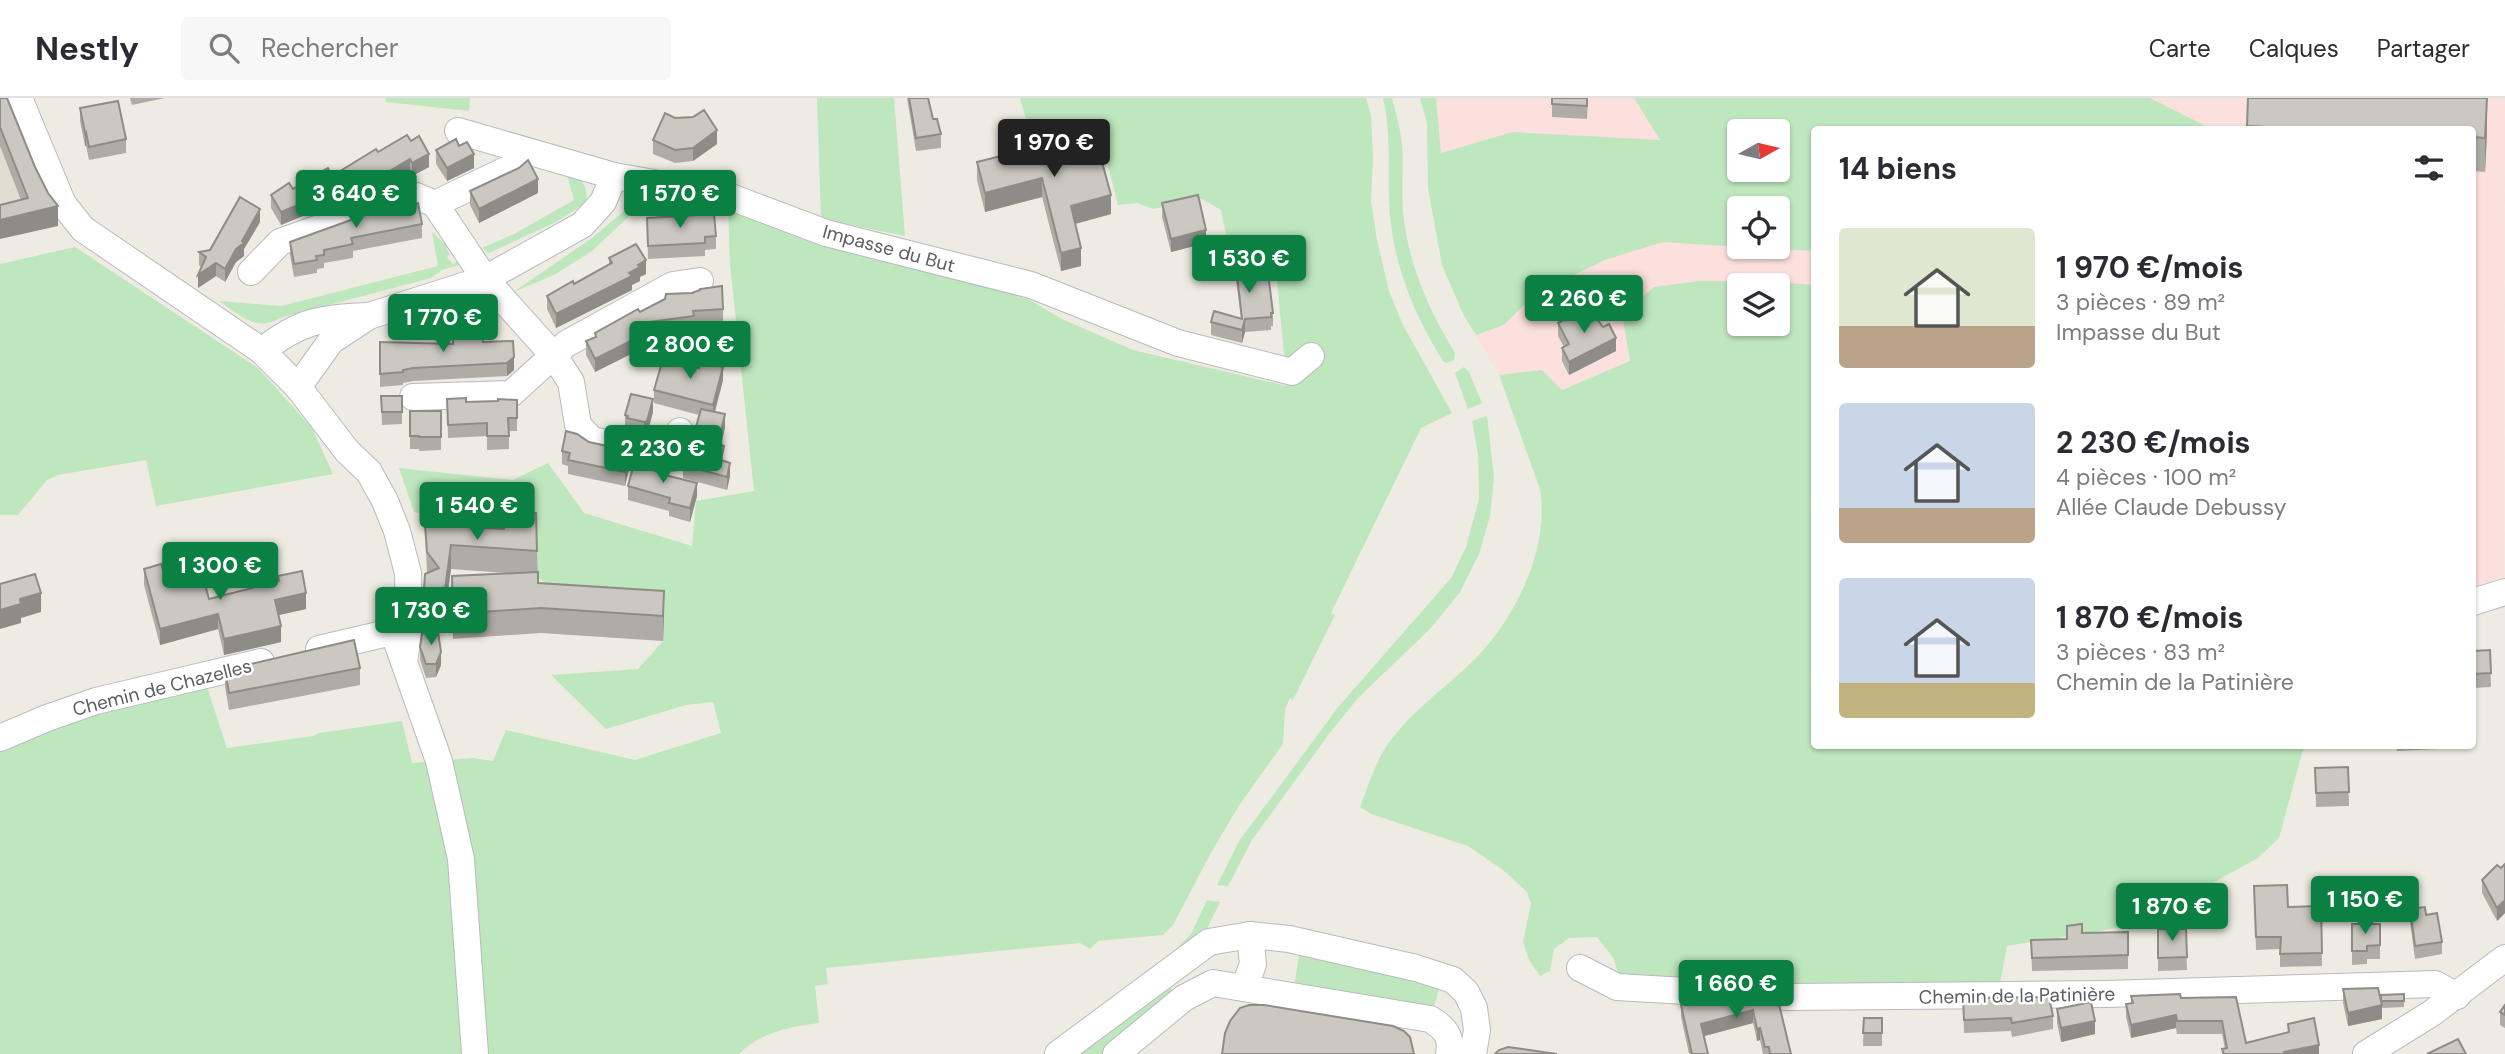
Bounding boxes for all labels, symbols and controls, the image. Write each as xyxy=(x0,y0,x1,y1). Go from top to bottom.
search box xyxy=(181,17,671,80)
text: Nestly xyxy=(35,27,139,70)
icon: search xyxy=(205,29,243,67)
text: Rechercher xyxy=(261,31,398,65)
text: Carte xyxy=(2149,33,2211,64)
text: Calques xyxy=(2249,33,2339,64)
text: Partager xyxy=(2377,33,2470,64)
north arrow xyxy=(1727,119,1790,182)
map controls xyxy=(1727,119,1790,336)
pin: 1 970 € xyxy=(989,120,1119,179)
text: 1 970 € xyxy=(1014,127,1094,157)
text: 14 biens xyxy=(1839,149,1957,188)
icon: filters xyxy=(2410,149,2448,187)
pin: 3 640 € xyxy=(291,170,421,230)
pin: 1 570 € xyxy=(615,170,745,230)
text: 3 640 € xyxy=(312,178,400,208)
text: 1 570 € xyxy=(640,178,720,208)
button: locate xyxy=(1727,196,1790,259)
street label: Impasse du But xyxy=(820,219,958,278)
pin: 1 530 € xyxy=(1184,236,1314,295)
text: 1 530 € xyxy=(1208,243,1290,273)
text: 1 970 €/mois xyxy=(2056,248,2243,287)
icon: home xyxy=(1895,256,1979,340)
button: layers xyxy=(1727,273,1790,336)
pin: 2 260 € xyxy=(1519,275,1649,335)
text: 2 260 € xyxy=(1541,283,1627,313)
text: 3 pièces · 89 m² xyxy=(2056,287,2225,317)
pin: 1 770 € xyxy=(378,294,508,354)
text: 1 770 € xyxy=(404,302,482,332)
text: Impasse du But xyxy=(2056,317,2221,347)
pin: 2 800 € xyxy=(625,322,755,381)
text: 2 800 € xyxy=(645,329,735,359)
text: 2 230 €/mois xyxy=(2056,423,2251,462)
pin: 2 230 € xyxy=(598,426,728,485)
icon: home xyxy=(1895,431,1979,515)
text: 2 230 € xyxy=(620,433,706,463)
text: 4 pièces · 100 m² xyxy=(2056,462,2236,492)
pin: 1 540 € xyxy=(412,482,542,542)
text: 1 540 € xyxy=(436,490,518,520)
text: Allée Claude Debussy xyxy=(2056,492,2287,522)
pin: 1 300 € xyxy=(155,542,285,602)
text: 1 300 € xyxy=(178,550,262,580)
pin: 1 730 € xyxy=(366,588,496,647)
text: 1 730 € xyxy=(391,595,471,625)
text: 1 870 €/mois xyxy=(2056,598,2243,637)
icon: home xyxy=(1895,606,1979,690)
text: 3 pièces · 83 m² xyxy=(2056,637,2225,667)
street label: Chemin de Chazelles xyxy=(70,653,254,722)
text: Chemin de la Patinière xyxy=(2056,667,2294,697)
pin: 1 150 € xyxy=(2300,876,2430,936)
pin: 1 870 € xyxy=(2107,884,2237,943)
text: 1 150 € xyxy=(2327,884,2403,914)
text: 1 870 € xyxy=(2132,891,2212,921)
pin: 1 660 € xyxy=(1671,960,1801,1020)
text: 1 660 € xyxy=(1695,968,1777,998)
street label: Chemin de la Patinière xyxy=(1919,981,2115,1010)

